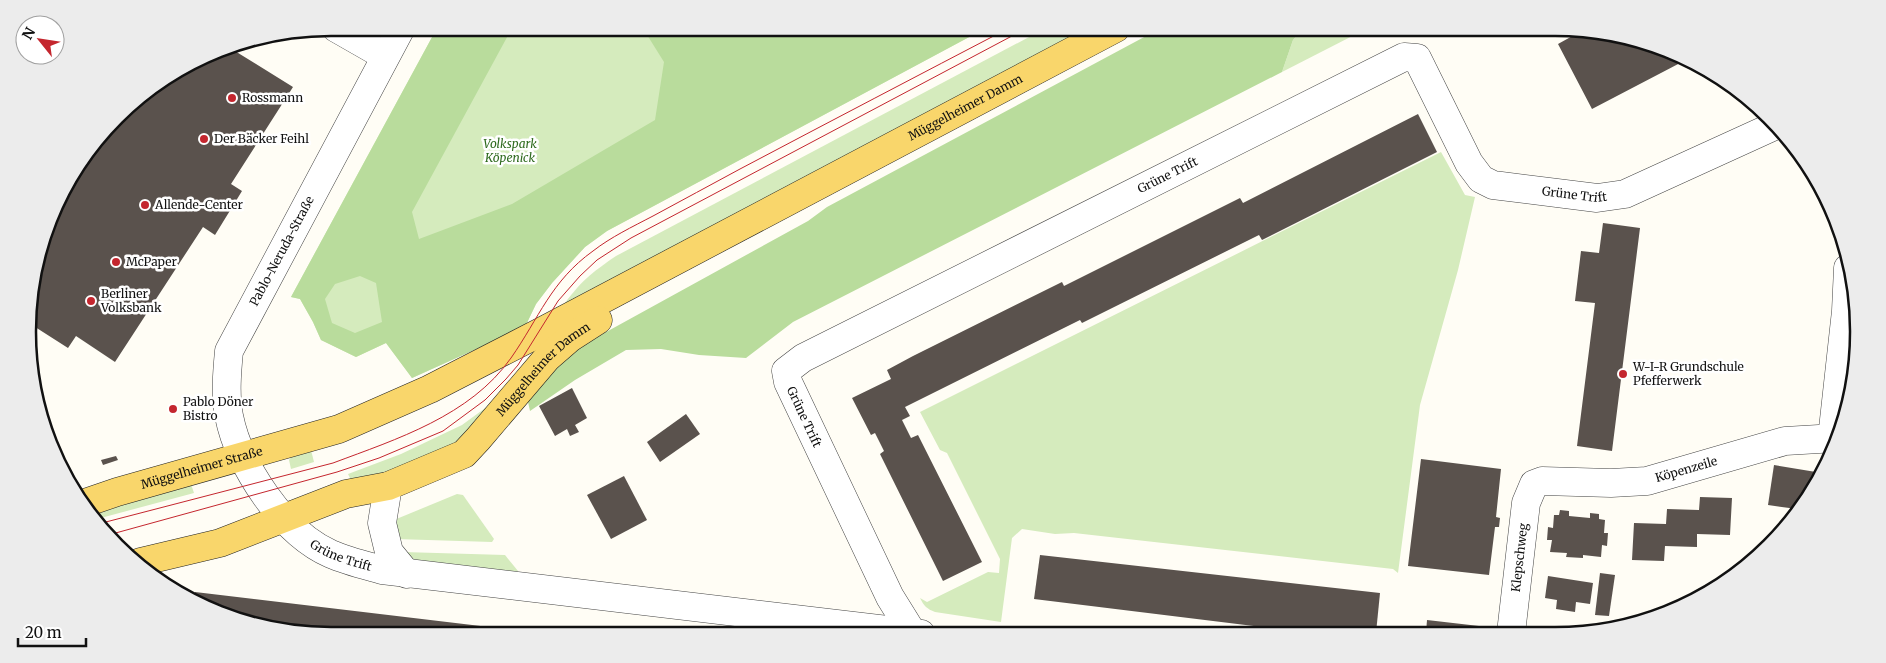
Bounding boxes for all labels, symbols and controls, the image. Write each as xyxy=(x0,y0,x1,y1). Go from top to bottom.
north arrow xyxy=(15,15,65,65)
text: N xyxy=(18,24,39,43)
street label: Müggelheimer Damm xyxy=(905,71,1025,144)
place label: Rossmann xyxy=(242,90,303,105)
marker: Rossmann xyxy=(226,92,238,104)
place label: Der Bäcker Feihl xyxy=(214,131,309,146)
marker: Der Bäcker Feihl xyxy=(198,133,210,145)
park label: Volkspark Köpenick xyxy=(483,136,537,165)
street label: Grüne Trift xyxy=(1135,153,1200,196)
street label: Grüne Trift xyxy=(1541,183,1608,205)
street label: Pablo-Neruda-Straße xyxy=(246,193,317,308)
place label: Allende-Center xyxy=(154,197,244,212)
marker: Allende-Center xyxy=(139,199,151,211)
place label: McPaper xyxy=(126,254,177,269)
marker: McPaper xyxy=(110,256,122,268)
place label: Berliner Volksbank xyxy=(100,286,162,315)
marker: Berliner Volksbank xyxy=(85,295,97,307)
street label: Müggelheimer Damm xyxy=(493,319,593,419)
place label: W-I-R Grundschule Pfefferwerk xyxy=(1632,359,1744,388)
marker: W-I-R Grundschule Pfefferwerk xyxy=(1617,368,1629,380)
street label: Grüne Trift xyxy=(784,384,825,450)
place label: Pablo Döner Bistro xyxy=(183,394,254,423)
marker: Pablo Döner Bistro xyxy=(167,403,179,415)
street label: Müggelheimer Straße xyxy=(139,443,264,492)
street label: Köpenzeile xyxy=(1653,453,1719,485)
street label: Klepschweg xyxy=(1508,521,1531,593)
street label: Grüne Trift xyxy=(307,536,374,574)
scale bar xyxy=(18,616,85,648)
text: 20 m xyxy=(25,623,62,642)

